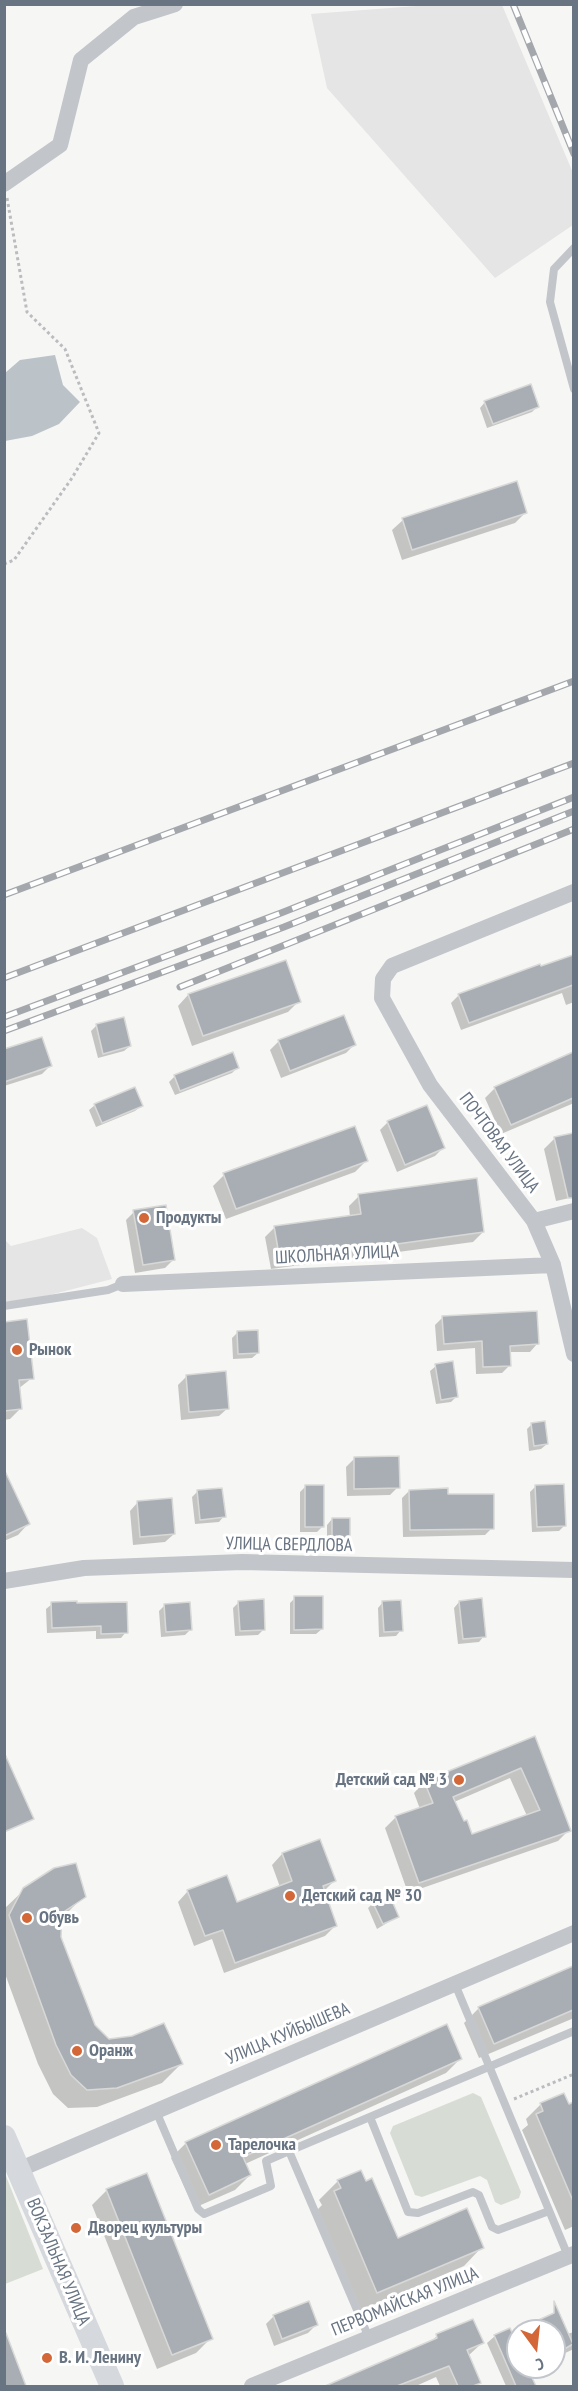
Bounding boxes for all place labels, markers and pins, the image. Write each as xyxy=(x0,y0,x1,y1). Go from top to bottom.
place label: Продукты xyxy=(156,1207,221,1229)
marker: Продукты xyxy=(137,1211,151,1225)
place label: Рынок xyxy=(29,1339,71,1361)
marker: Рынок xyxy=(10,1343,24,1357)
place label: Детский сад № 3 xyxy=(336,1769,447,1791)
marker: Детский сад № 3 xyxy=(452,1773,466,1787)
place label: Детский сад № 30 xyxy=(302,1885,422,1907)
marker: Детский сад № 30 xyxy=(283,1889,297,1903)
place label: Обувь xyxy=(39,1907,79,1929)
marker: Обувь xyxy=(20,1911,34,1925)
place label: Оранж xyxy=(89,2040,133,2062)
marker: Оранж xyxy=(70,2044,84,2058)
place label: Тарелочка xyxy=(228,2134,296,2156)
marker: Тарелочка xyxy=(209,2138,223,2152)
place label: Дворец культуры xyxy=(88,2217,202,2239)
marker: Дворец культуры xyxy=(69,2221,83,2235)
place label: В. И. Ленину xyxy=(59,2347,141,2369)
marker: В. И. Ленину xyxy=(40,2351,54,2365)

